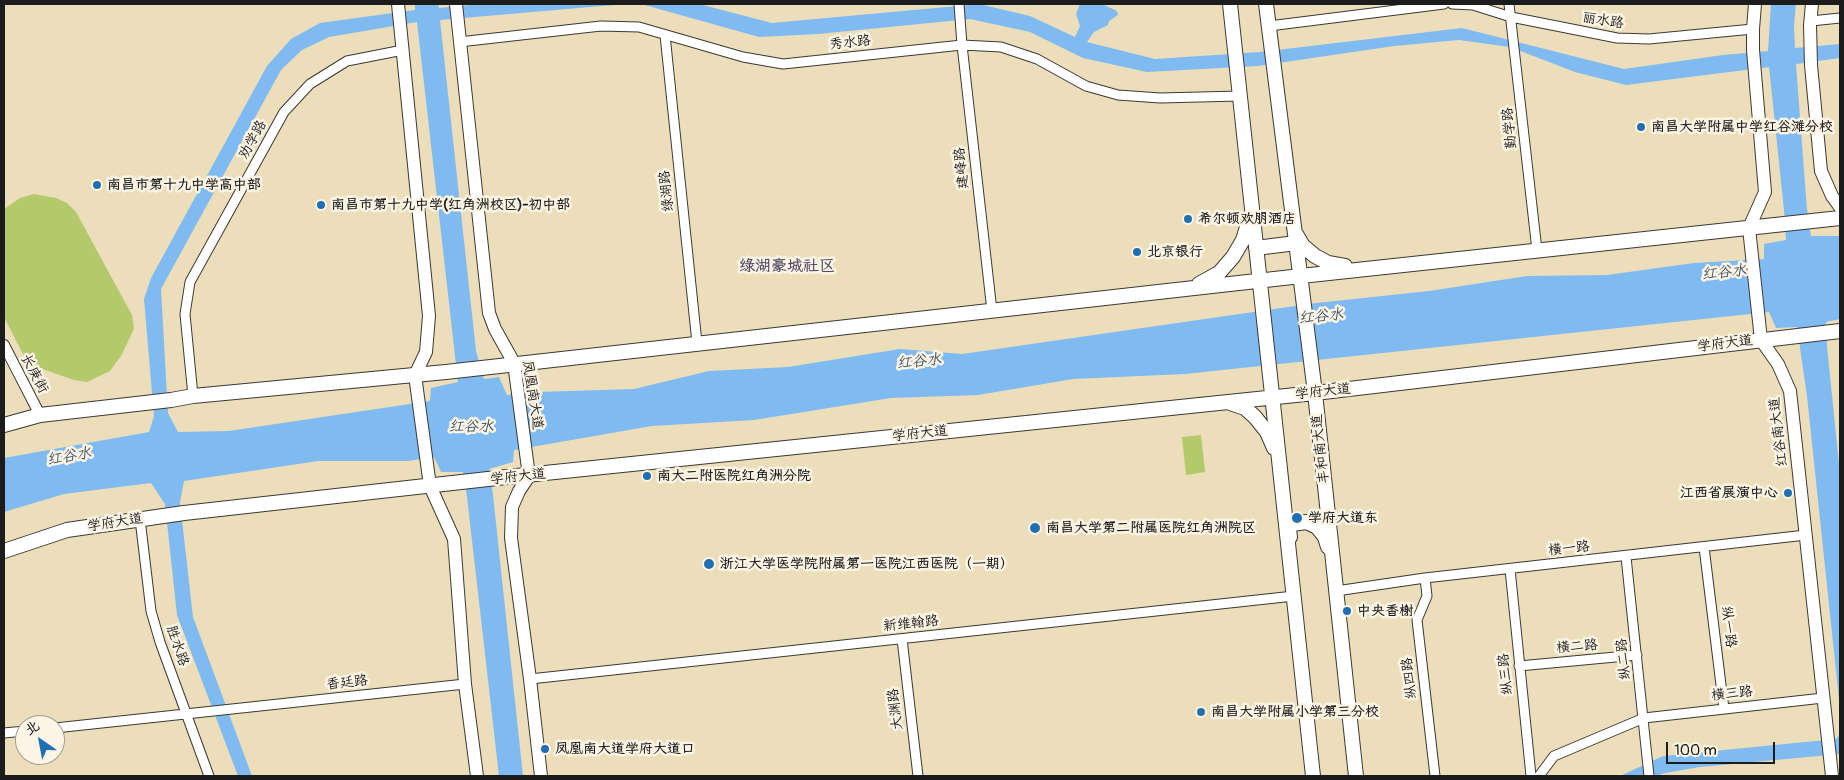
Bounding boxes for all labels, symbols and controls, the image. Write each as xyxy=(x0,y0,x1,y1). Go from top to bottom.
street label: 丽水路 xyxy=(1581,9,1625,33)
street label: 秀水路 xyxy=(828,32,872,54)
street label: 勤学路 xyxy=(1499,106,1521,150)
street label: 劝学路 xyxy=(235,118,271,162)
place label: 南昌大学附属中学红谷滩分校 xyxy=(1651,119,1833,135)
marker: 南昌大学附属中学红谷滩分校 xyxy=(1635,121,1647,133)
street label: 建峰路 xyxy=(951,146,973,190)
street label: 绿湖路 xyxy=(656,169,678,213)
place label: 南昌市第十九中学高中部 xyxy=(107,177,261,193)
marker: 南昌市第十九中学高中部 xyxy=(91,179,103,191)
place label: 南昌市第十九中学(红角洲校区)-初中部 xyxy=(331,197,570,213)
marker: 南昌市第十九中学(红角洲校区)-初中部 xyxy=(315,199,327,211)
place label: 希尔顿欢朋酒店 xyxy=(1198,211,1296,227)
marker: 希尔顿欢朋酒店 xyxy=(1182,213,1194,225)
place label: 北京银行 xyxy=(1147,244,1203,260)
marker: 北京银行 xyxy=(1131,246,1143,258)
district label: 绿湖豪城社区 xyxy=(739,257,835,277)
water label: 红谷水 xyxy=(1701,262,1747,284)
water label: 红谷水 xyxy=(1298,306,1344,328)
street label: 学府大道 xyxy=(1696,332,1754,356)
water label: 红谷水 xyxy=(896,351,942,373)
street label: 长庚街 xyxy=(17,352,51,396)
street label: 凤凰南大道 xyxy=(518,359,546,431)
street label: 学府大道 xyxy=(1294,381,1352,403)
street label: 红谷南大道 xyxy=(1766,396,1792,468)
street label: 丰和南大道 xyxy=(1309,413,1333,485)
water label: 红谷水 xyxy=(449,418,493,436)
street label: 学府大道 xyxy=(891,423,949,445)
water label: 红谷水 xyxy=(45,444,93,470)
street label: 学府大道 xyxy=(489,466,547,488)
place label: 南大二附医院红角洲分院 xyxy=(657,468,811,484)
marker: 南大二附医院红角洲分院 xyxy=(641,470,653,482)
place label: 江西省展演中心 xyxy=(1680,485,1778,501)
marker: 江西省展演中心 xyxy=(1782,487,1794,499)
street label: 学府大道 xyxy=(86,510,144,536)
place label: 学府大道东 xyxy=(1308,510,1378,526)
marker: 学府大道东 xyxy=(1290,511,1304,525)
place label: 南昌大学第二附属医院红角洲院区 xyxy=(1046,520,1256,536)
marker: 南昌大学第二附属医院红角洲院区 xyxy=(1028,521,1042,535)
street label: 横一路 xyxy=(1547,538,1591,560)
place label: 浙江大学医学院附属第一医院江西医院（一期） xyxy=(720,556,1014,572)
marker: 浙江大学医学院附属第一医院江西医院（一期） xyxy=(702,557,716,571)
place label: 中央香榭 xyxy=(1357,603,1413,619)
marker: 中央香榭 xyxy=(1341,605,1353,617)
street label: 纵一路 xyxy=(1717,605,1739,649)
street label: 新维翰路 xyxy=(882,613,940,635)
street label: 胜水路 xyxy=(162,623,192,669)
street label: 横二路 xyxy=(1555,637,1599,657)
street label: 纵二路 xyxy=(1613,637,1635,681)
street label: 纵三路 xyxy=(1495,652,1517,696)
street label: 纵四路 xyxy=(1399,656,1421,700)
street label: 香廷路 xyxy=(325,672,369,694)
street label: 横三路 xyxy=(1710,683,1754,705)
street label: 大渊路 xyxy=(885,687,907,731)
place label: 南昌大学附属小学第三分校 xyxy=(1211,704,1379,720)
marker: 南昌大学附属小学第三分校 xyxy=(1195,706,1207,718)
north arrow xyxy=(15,715,65,765)
text: 北 xyxy=(22,717,43,739)
scale bar xyxy=(1669,732,1778,764)
place label: 凤凰南大道学府大道口 xyxy=(555,741,695,757)
text: 100 m xyxy=(1674,741,1717,760)
marker: 凤凰南大道学府大道口 xyxy=(539,743,551,755)

